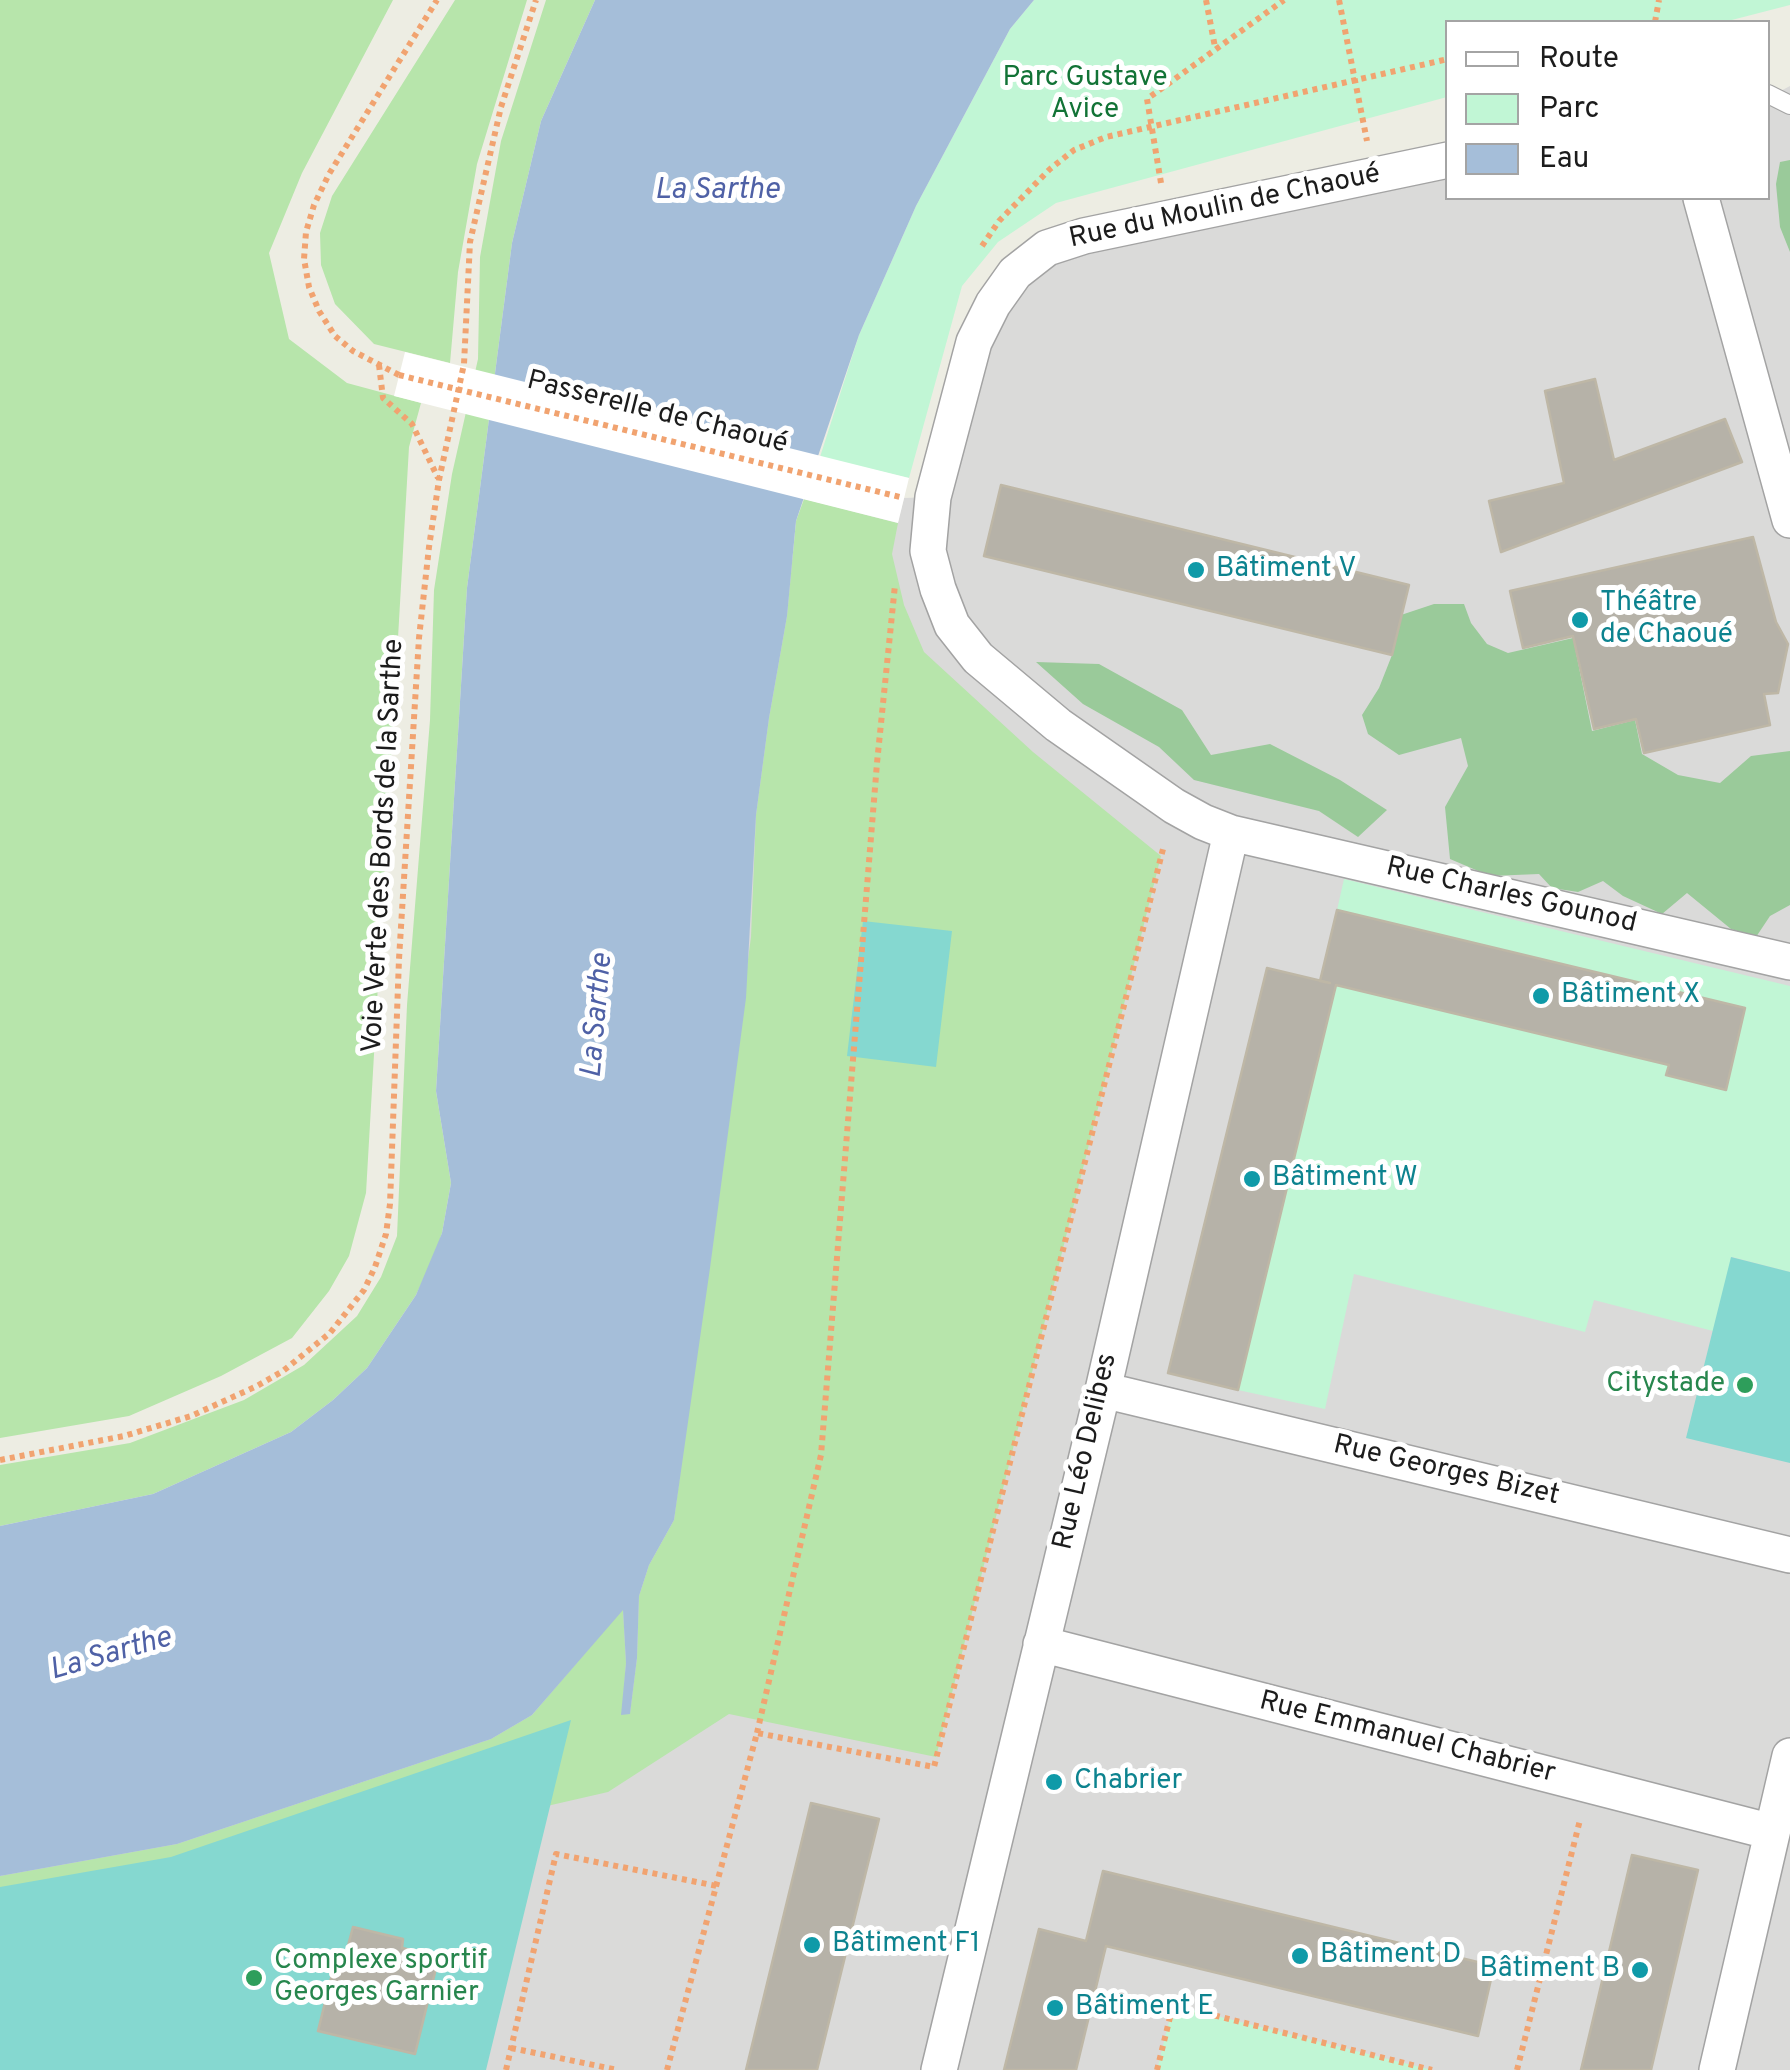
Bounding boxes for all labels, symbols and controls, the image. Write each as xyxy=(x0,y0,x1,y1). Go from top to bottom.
legend xyxy=(1445,20,1770,200)
text: Route xyxy=(1539,41,1619,78)
park label: Parc Gustave Avice xyxy=(1002,62,1168,128)
text: Parc xyxy=(1539,91,1599,128)
text: Eau xyxy=(1539,141,1590,178)
street label: Rue du Moulin de Chaoué xyxy=(1066,159,1384,257)
water label: La Sarthe xyxy=(655,174,779,210)
street label: Passerelle de Chaoué xyxy=(523,365,791,463)
place label: Bâtiment V xyxy=(1216,553,1356,587)
marker: Bâtiment V xyxy=(1185,559,1207,581)
place label: Théâtre de Chaoué xyxy=(1600,587,1733,653)
marker: Théâtre de Chaoué xyxy=(1569,609,1591,631)
street label: Voie Verte des Bords de la Sarthe xyxy=(357,638,413,1054)
street label: Rue Charles Gounod xyxy=(1382,852,1640,942)
water label: La Sarthe xyxy=(576,952,622,1080)
place label: Bâtiment X xyxy=(1561,979,1700,1013)
marker: Bâtiment X xyxy=(1530,985,1552,1007)
place label: Bâtiment W xyxy=(1272,1162,1418,1196)
marker: Bâtiment W xyxy=(1241,1168,1263,1190)
street label: Rue Léo Delibes xyxy=(1048,1350,1126,1554)
place label: Citystade xyxy=(1606,1368,1725,1402)
marker: Citystade xyxy=(1734,1374,1756,1396)
street label: Rue Georges Bizet xyxy=(1330,1430,1562,1514)
water label: La Sarthe xyxy=(46,1621,176,1691)
street label: Rue Emmanuel Chabrier xyxy=(1255,1686,1559,1792)
place label: Chabrier xyxy=(1074,1765,1182,1799)
marker: Chabrier xyxy=(1043,1771,1065,1793)
place label: Bâtiment F1 xyxy=(832,1928,980,1962)
marker: Bâtiment F1 xyxy=(801,1934,823,1956)
place label: Bâtiment D xyxy=(1320,1939,1461,1973)
place label: Complexe sportif Georges Garnier xyxy=(274,1945,487,2011)
marker: Bâtiment D xyxy=(1289,1945,1311,1967)
place label: Bâtiment B xyxy=(1479,1953,1620,1987)
marker: Bâtiment B xyxy=(1629,1959,1651,1981)
marker: Complexe sportif Georges Garnier xyxy=(243,1967,265,1989)
place label: Bâtiment E xyxy=(1075,1991,1214,2025)
marker: Bâtiment E xyxy=(1044,1997,1066,2019)

